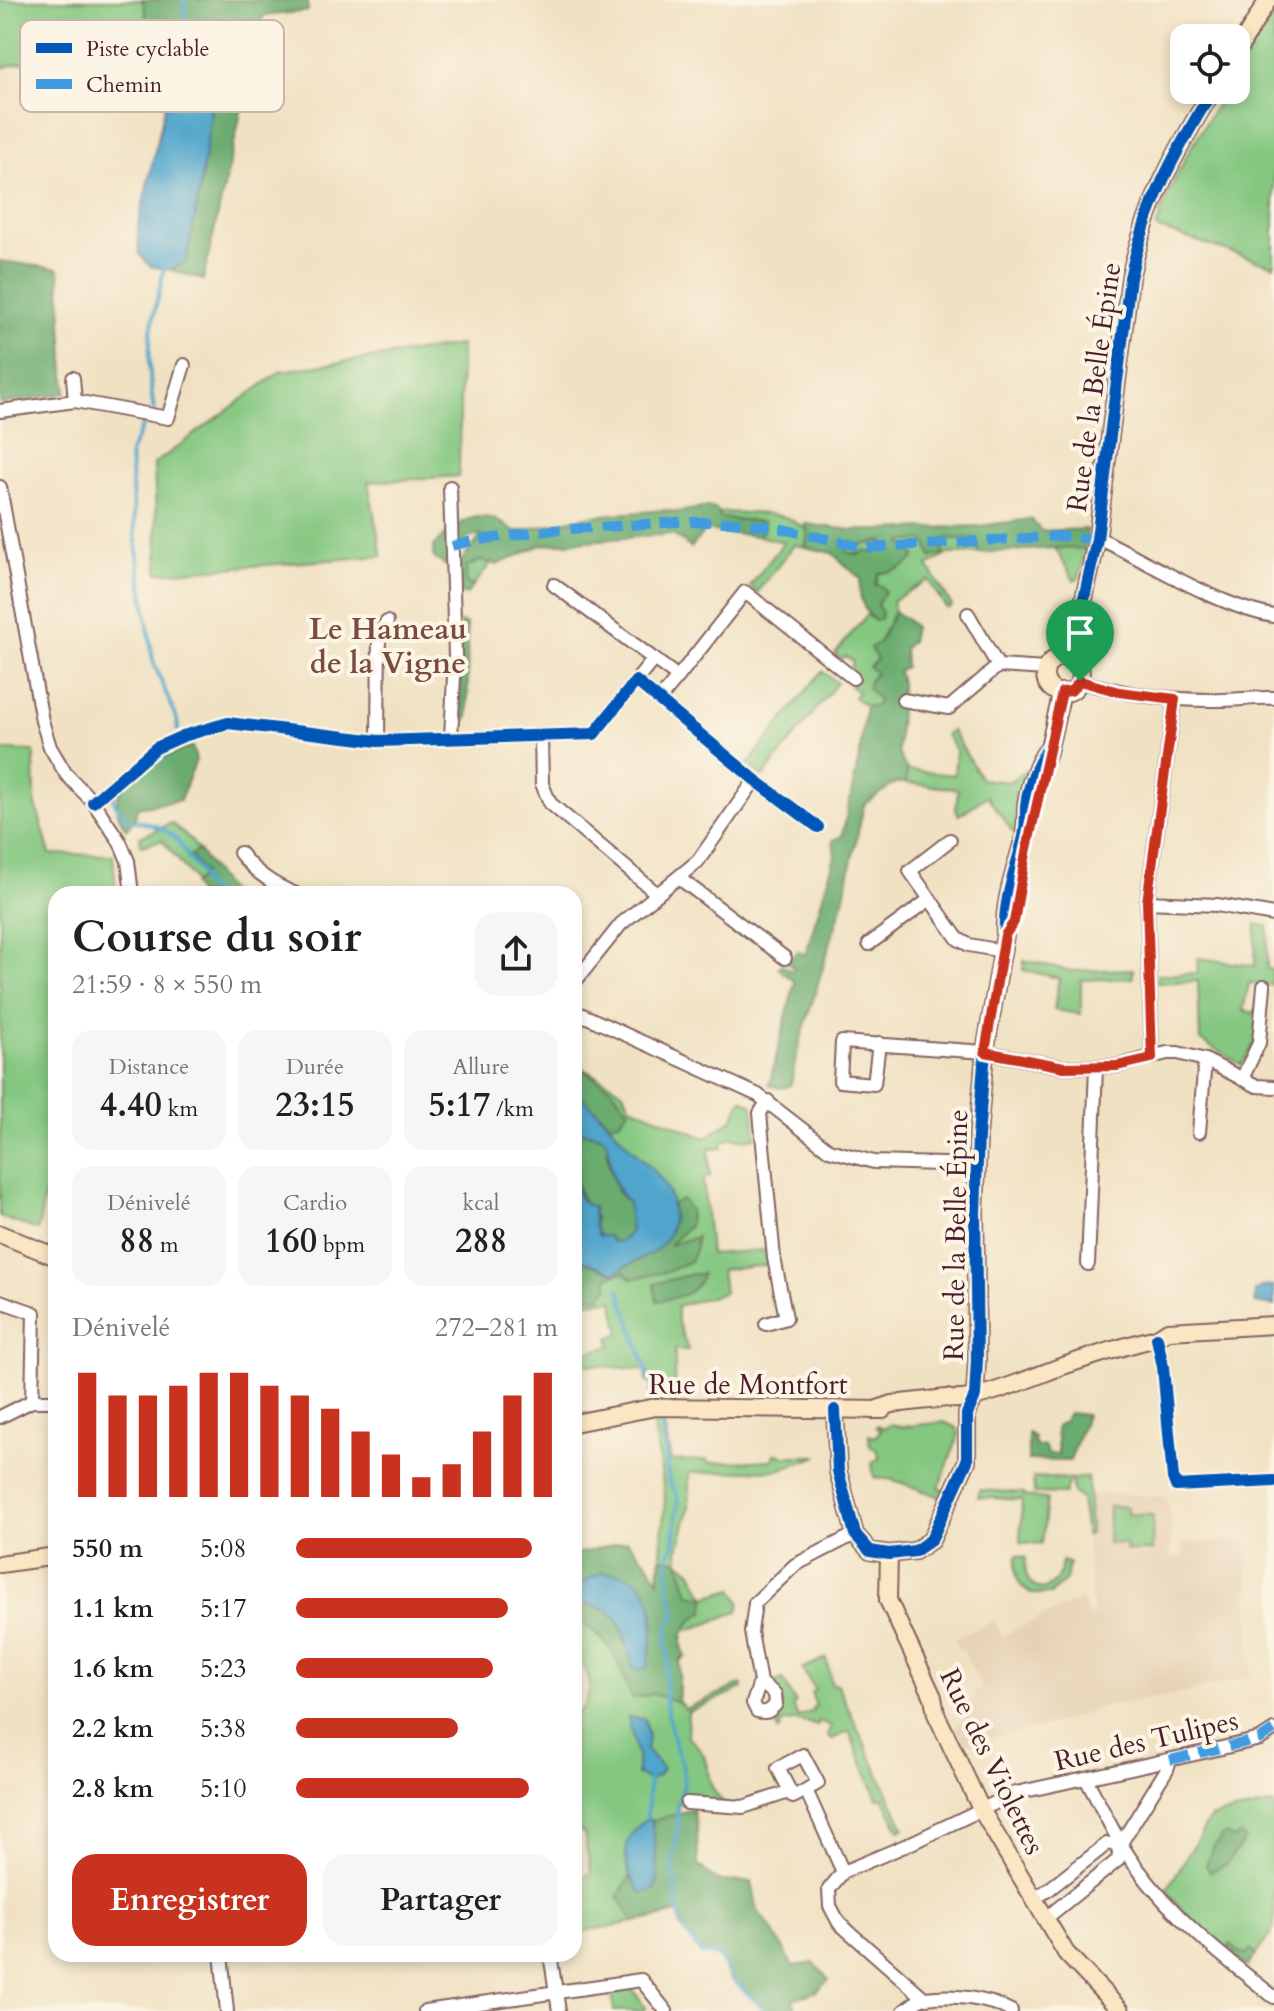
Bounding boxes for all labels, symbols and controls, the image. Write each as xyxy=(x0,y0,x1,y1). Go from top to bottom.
legend xyxy=(20,20,284,112)
map controls xyxy=(1170,24,1250,104)
button: locate xyxy=(1170,24,1250,104)
text: Piste cyclable xyxy=(86,34,210,64)
text: Chemin xyxy=(86,70,163,100)
street label: Rue de la Belle Épine xyxy=(1058,260,1130,514)
pin xyxy=(1046,599,1114,681)
district label: Le Hameau de la Vigne xyxy=(309,609,467,684)
icon: arrive xyxy=(1058,611,1102,655)
text: Course du soir xyxy=(72,907,362,967)
button: share xyxy=(474,912,558,996)
text: 21:59 · 8 × 550 m xyxy=(72,967,262,1002)
text: Distance xyxy=(109,1052,189,1082)
text: Durée xyxy=(286,1052,344,1082)
text: Allure xyxy=(453,1052,509,1082)
text: 4.40 xyxy=(100,1082,162,1128)
text: 23:15 xyxy=(275,1082,355,1128)
text: 5:17 xyxy=(428,1082,490,1128)
text: km xyxy=(162,1094,198,1124)
text: /km xyxy=(490,1094,534,1124)
street label: Rue de la Belle Épine xyxy=(935,1109,977,1361)
text: Dénivelé xyxy=(107,1188,191,1218)
text: Cardio xyxy=(283,1188,347,1218)
text: kcal xyxy=(463,1188,499,1218)
text: 88 xyxy=(119,1218,154,1264)
text: 160 xyxy=(265,1218,317,1264)
text: 288 xyxy=(455,1218,507,1264)
text: m xyxy=(154,1230,179,1260)
text: bpm xyxy=(317,1230,365,1260)
text: Dénivelé xyxy=(72,1310,170,1345)
text: 272–281 m xyxy=(435,1310,558,1345)
street label: Rue de Montfort xyxy=(648,1366,848,1404)
text: 550 m xyxy=(72,1531,143,1566)
text: 5:08 xyxy=(200,1531,247,1566)
text: 1.1 km xyxy=(72,1591,153,1626)
text: 5:17 xyxy=(200,1591,247,1626)
text: 1.6 km xyxy=(72,1651,153,1686)
text: 5:23 xyxy=(200,1651,247,1686)
street label: Rue des Violettes xyxy=(931,1662,1054,1861)
street label: Rue des Tulipes xyxy=(1051,1701,1242,1781)
text: 2.2 km xyxy=(72,1711,153,1746)
text: 5:38 xyxy=(200,1711,247,1746)
text: 2.8 km xyxy=(72,1771,153,1806)
text: 5:10 xyxy=(200,1771,247,1806)
button: Enregistrer xyxy=(72,1854,307,1946)
button: Partager xyxy=(323,1854,558,1946)

